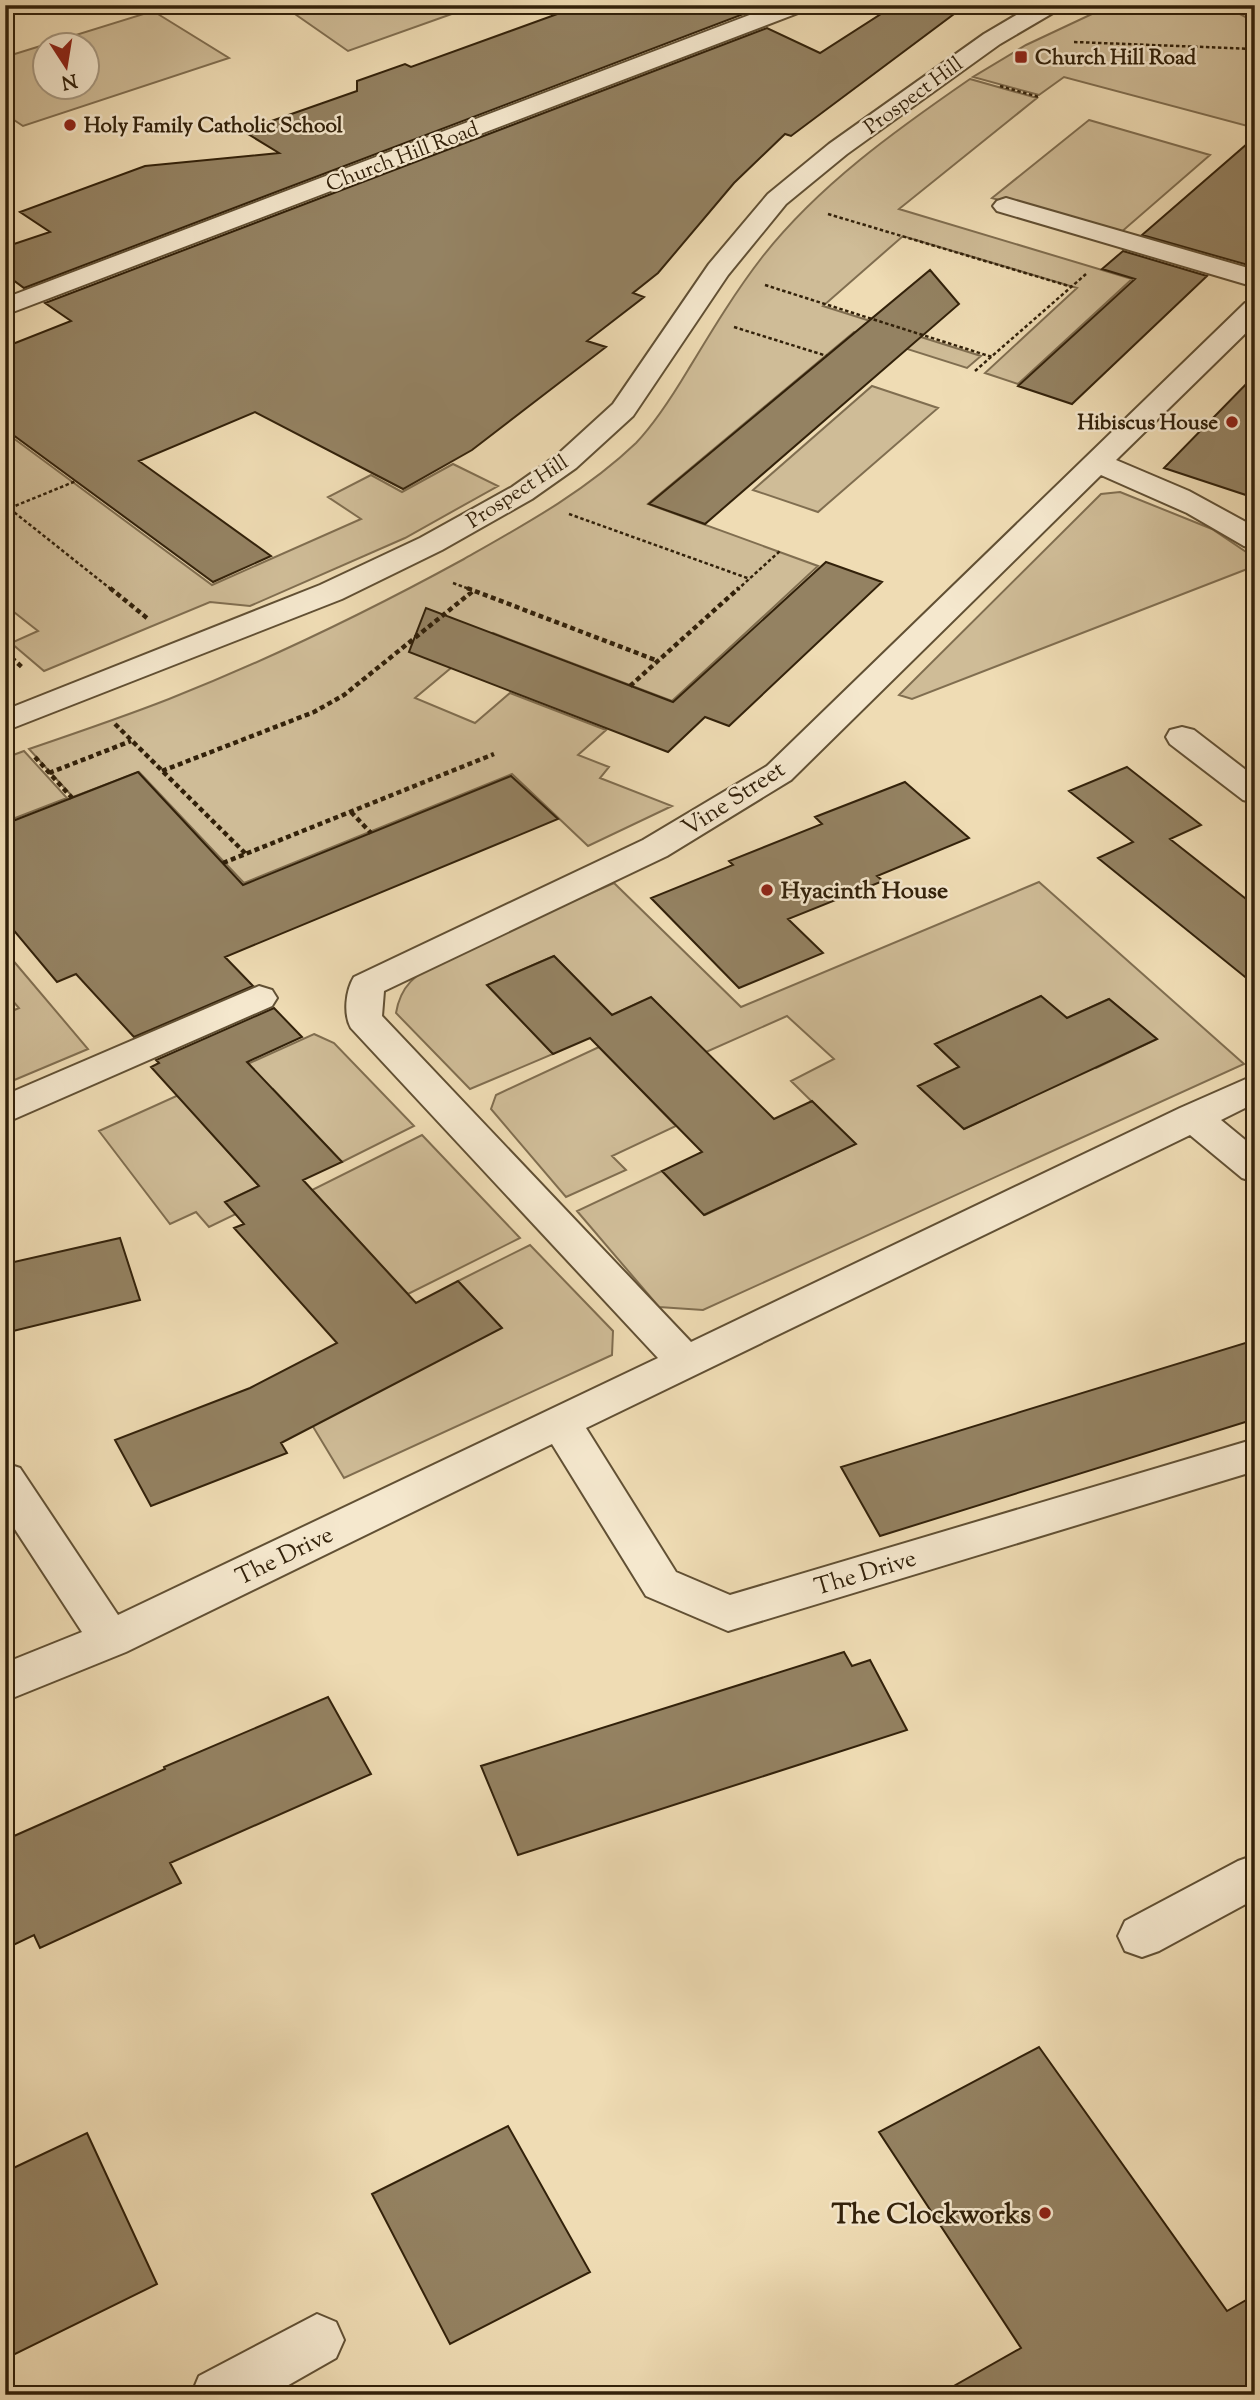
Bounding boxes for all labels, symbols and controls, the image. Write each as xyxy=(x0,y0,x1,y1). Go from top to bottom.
north arrow xyxy=(32,32,102,102)
place label: Church Hill Road xyxy=(1035,44,1196,74)
marker: Church Hill Road xyxy=(1013,49,1029,65)
street label: Prospect Hill xyxy=(858,50,970,143)
text: N xyxy=(59,65,79,95)
place label: Holy Family Catholic School xyxy=(84,112,343,142)
street label: Church Hill Road xyxy=(322,115,483,201)
marker: Holy Family Catholic School xyxy=(62,117,78,133)
place label: Hibiscus House xyxy=(1077,409,1218,439)
marker: Hibiscus House xyxy=(1224,414,1240,430)
street label: Prospect Hill xyxy=(461,448,575,537)
street label: Vine Street xyxy=(676,754,792,846)
place label: Hyacinth House xyxy=(781,875,948,909)
marker: Hyacinth House xyxy=(759,882,775,898)
street label: The Drive xyxy=(230,1519,339,1595)
street label: The Drive xyxy=(811,1542,921,1605)
place label: The Clockworks xyxy=(831,2196,1031,2236)
marker: The Clockworks xyxy=(1037,2205,1053,2221)

